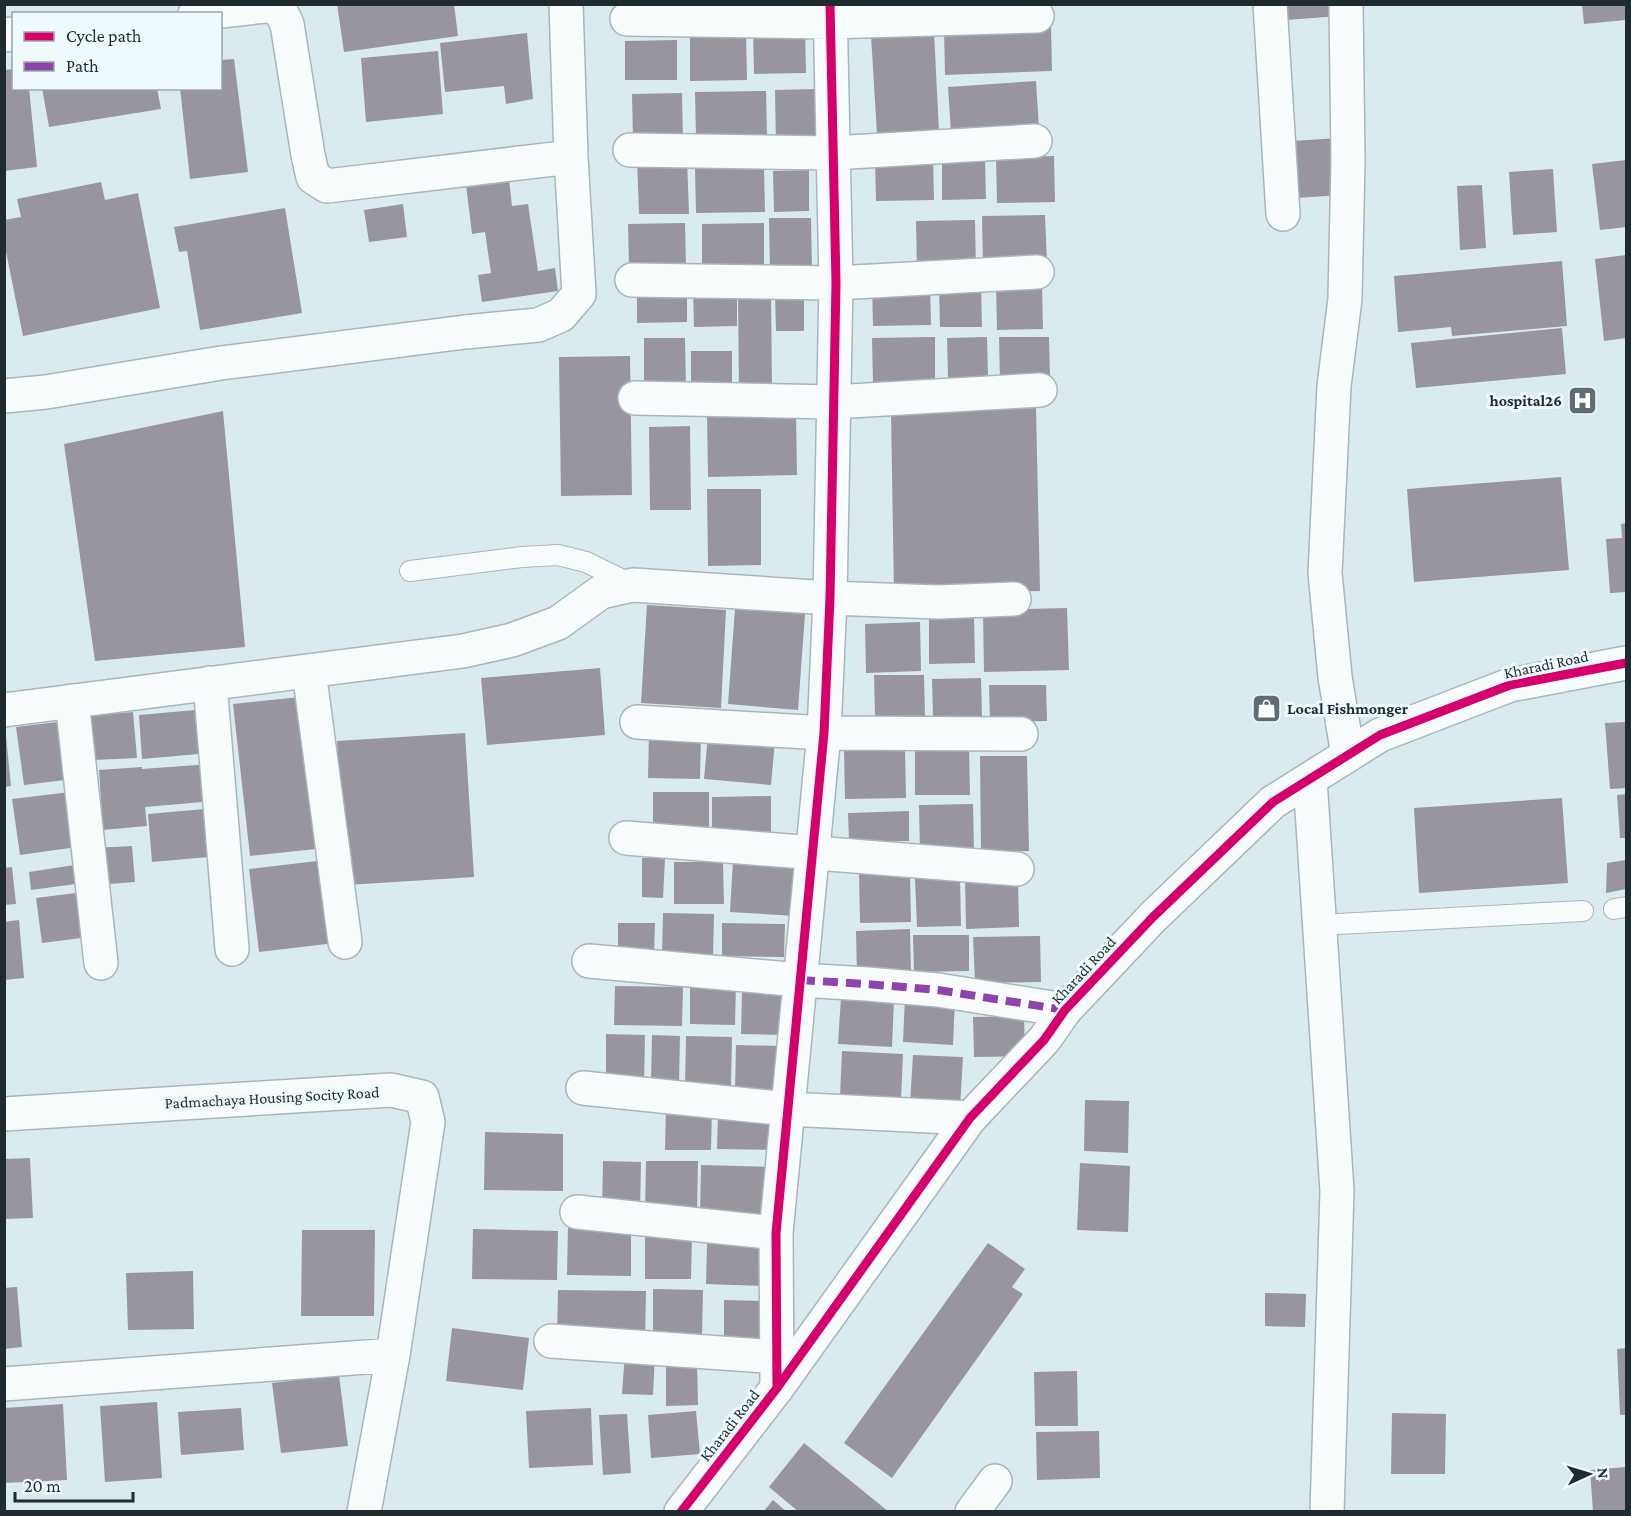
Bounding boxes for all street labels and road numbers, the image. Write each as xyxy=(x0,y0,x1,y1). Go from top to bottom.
street label: Kharadi Road xyxy=(1502,647,1591,682)
street label: Kharadi Road xyxy=(1048,933,1119,1008)
street label: Padmachaya Housing Socity Road xyxy=(164,1083,380,1113)
street label: Kharadi Road xyxy=(696,1386,763,1464)

